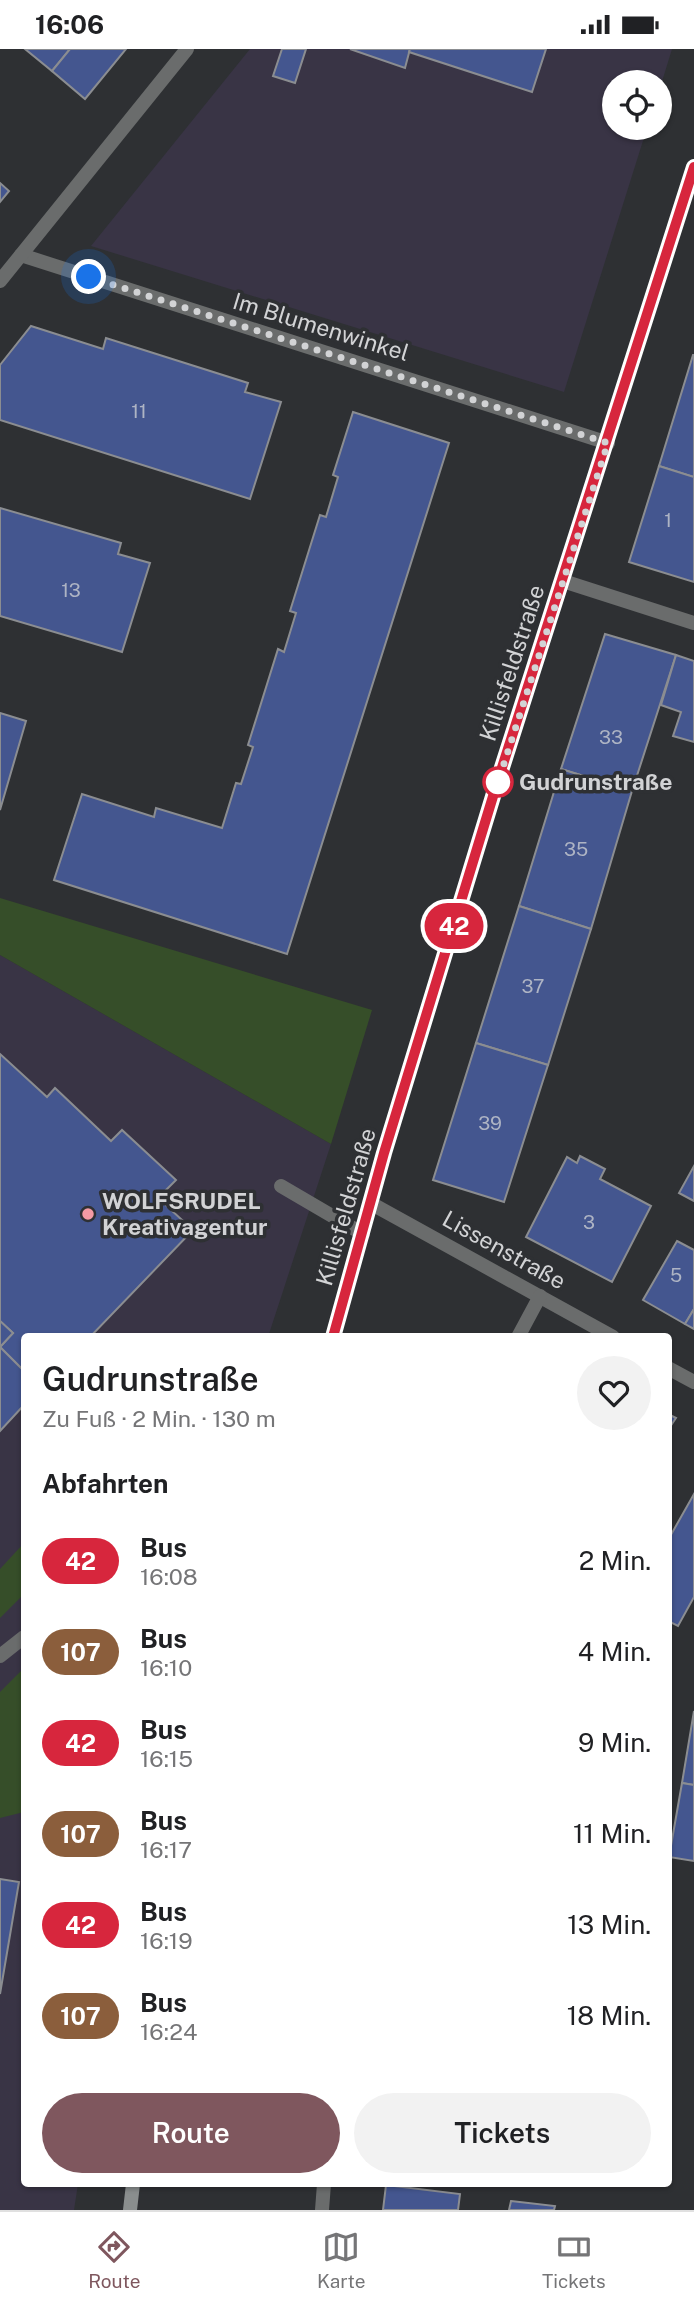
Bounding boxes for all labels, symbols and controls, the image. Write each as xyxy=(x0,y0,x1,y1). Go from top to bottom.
text: 16:06 xyxy=(35,9,104,40)
map controls xyxy=(602,70,672,140)
button: locate xyxy=(602,70,672,140)
your location xyxy=(71,259,106,294)
street label: Im Blumenwinkel xyxy=(230,287,412,366)
house number: 11 xyxy=(131,400,147,422)
house number: 1 xyxy=(664,509,672,531)
house number: 13 xyxy=(61,579,81,601)
street label: Killisfeldstraße xyxy=(474,581,549,744)
house number: 33 xyxy=(599,726,623,748)
marker: Gudrunstraße xyxy=(483,767,513,797)
place label: Gudrunstraße xyxy=(519,768,673,795)
house number: 35 xyxy=(564,838,588,860)
line badge: 42 xyxy=(422,903,486,949)
text: 42 xyxy=(439,912,469,940)
house number: 37 xyxy=(521,975,545,997)
house number: 39 xyxy=(478,1112,502,1134)
street label: Killisfeldstraße xyxy=(310,1125,381,1289)
place label: WOLFSRUDEL Kreativagentur xyxy=(102,1187,267,1240)
street label: Lissenstraße xyxy=(438,1205,571,1294)
marker: WOLFSRUDEL Kreativagentur xyxy=(80,1206,96,1222)
house number: 3 xyxy=(583,1211,595,1233)
house number: 5 xyxy=(670,1264,682,1286)
button: heart xyxy=(577,1356,651,1430)
text: Gudrunstraße xyxy=(42,1360,259,1398)
text: Zu Fuß · 2 Min. · 130 m xyxy=(42,1405,276,1432)
text: Abfahrten xyxy=(42,1468,168,1499)
text: Bus xyxy=(140,1532,187,1563)
text: 2 Min. xyxy=(579,1545,651,1576)
text: 42 xyxy=(65,1547,96,1575)
text: 16:08 xyxy=(140,1563,198,1590)
text: Bus xyxy=(140,1623,187,1654)
text: 4 Min. xyxy=(578,1636,651,1667)
text: 107 xyxy=(60,1638,101,1666)
text: 16:10 xyxy=(140,1654,192,1681)
text: Bus xyxy=(140,1714,187,1745)
text: 9 Min. xyxy=(578,1727,651,1758)
text: 42 xyxy=(65,1729,96,1757)
text: 16:15 xyxy=(140,1745,193,1772)
text: Bus xyxy=(140,1805,187,1836)
text: 11 Min. xyxy=(573,1818,651,1849)
text: 107 xyxy=(60,1820,101,1848)
text: 16:17 xyxy=(140,1836,192,1863)
text: Bus xyxy=(140,1896,187,1927)
text: 13 Min. xyxy=(567,1909,651,1940)
text: 42 xyxy=(65,1911,96,1939)
text: 16:19 xyxy=(140,1927,193,1954)
text: Bus xyxy=(140,1987,187,2018)
text: 18 Min. xyxy=(567,2000,651,2031)
text: 107 xyxy=(60,2002,101,2030)
text: 16:24 xyxy=(140,2018,198,2045)
button: Route xyxy=(42,2093,340,2173)
button: Tickets xyxy=(354,2093,651,2173)
tab: Route xyxy=(88,2228,140,2292)
tab: Karte xyxy=(317,2228,365,2292)
tab: Tickets xyxy=(542,2228,606,2292)

